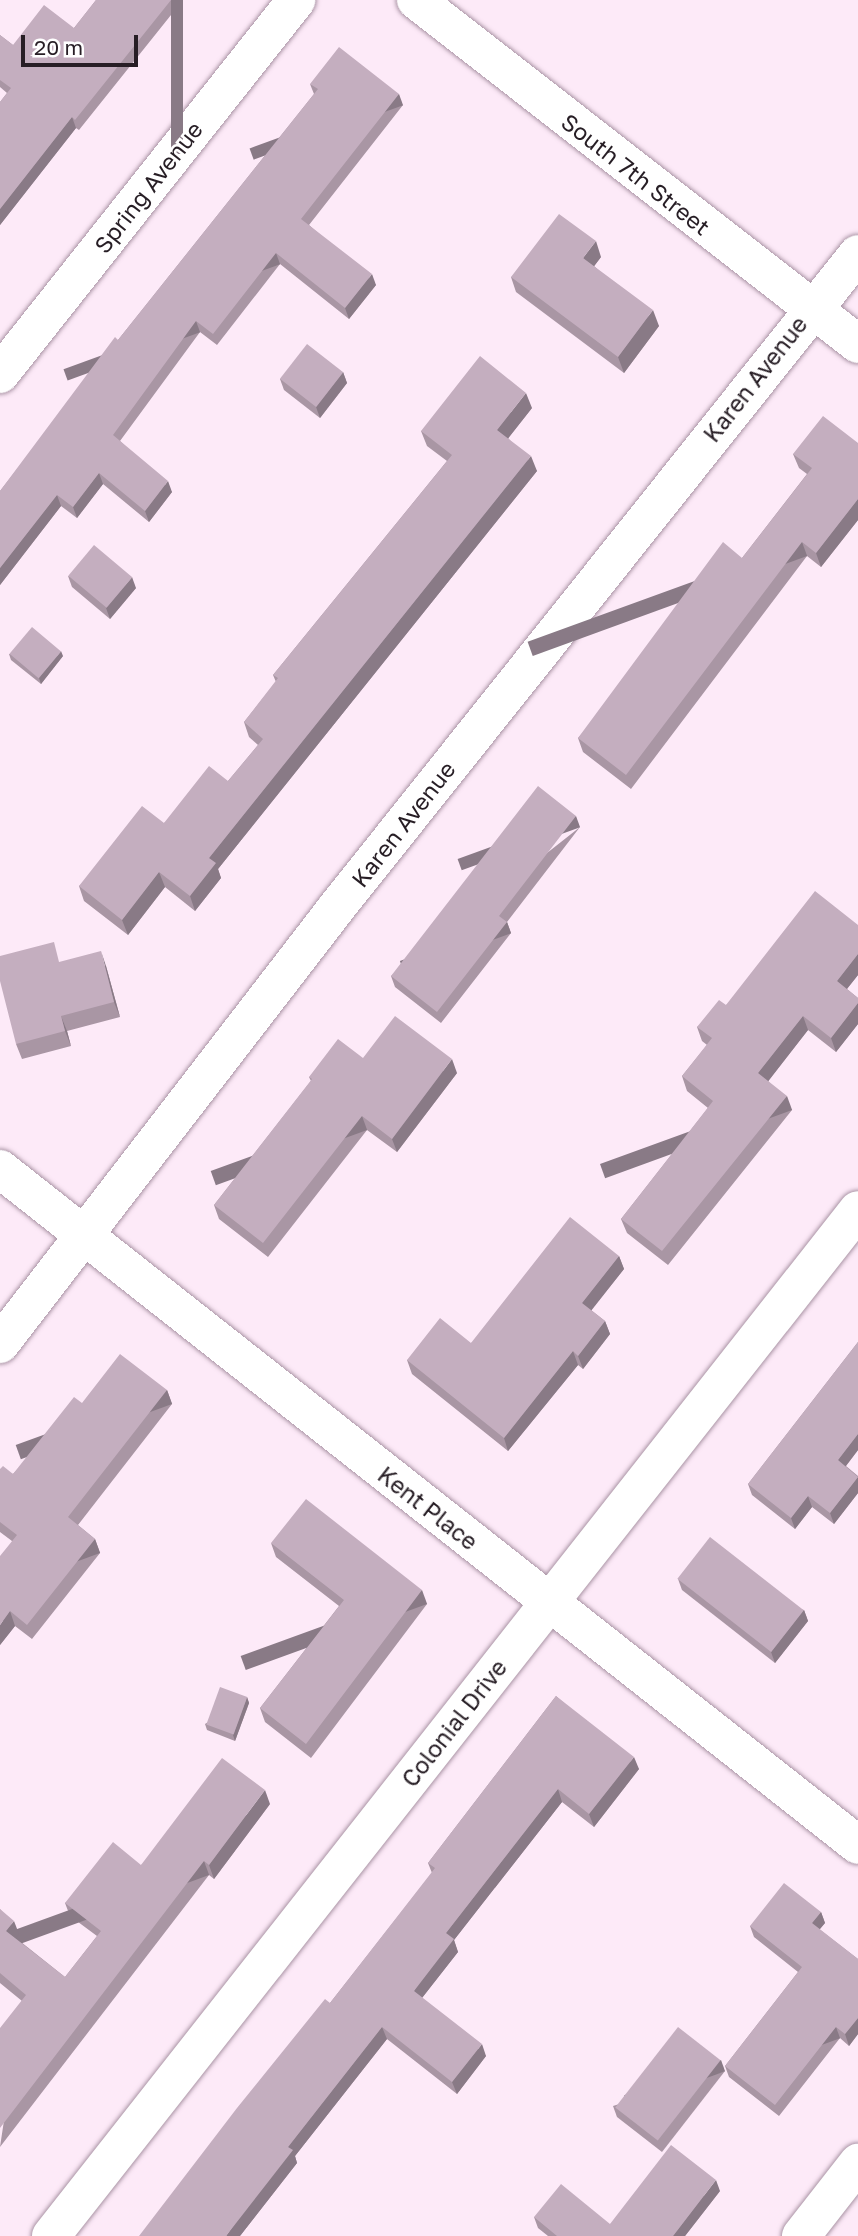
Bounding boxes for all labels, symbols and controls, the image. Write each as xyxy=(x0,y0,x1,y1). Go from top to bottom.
scale bar xyxy=(24,21,142,65)
text: 20 m xyxy=(34,34,83,60)
street label: South 7th Street xyxy=(556,107,716,241)
street label: Spring Avenue xyxy=(88,116,208,258)
street label: Karen Avenue xyxy=(697,311,813,447)
street label: Karen Avenue xyxy=(345,756,461,892)
street label: Kent Place xyxy=(373,1461,483,1555)
street label: Colonial Drive xyxy=(396,1654,512,1792)

